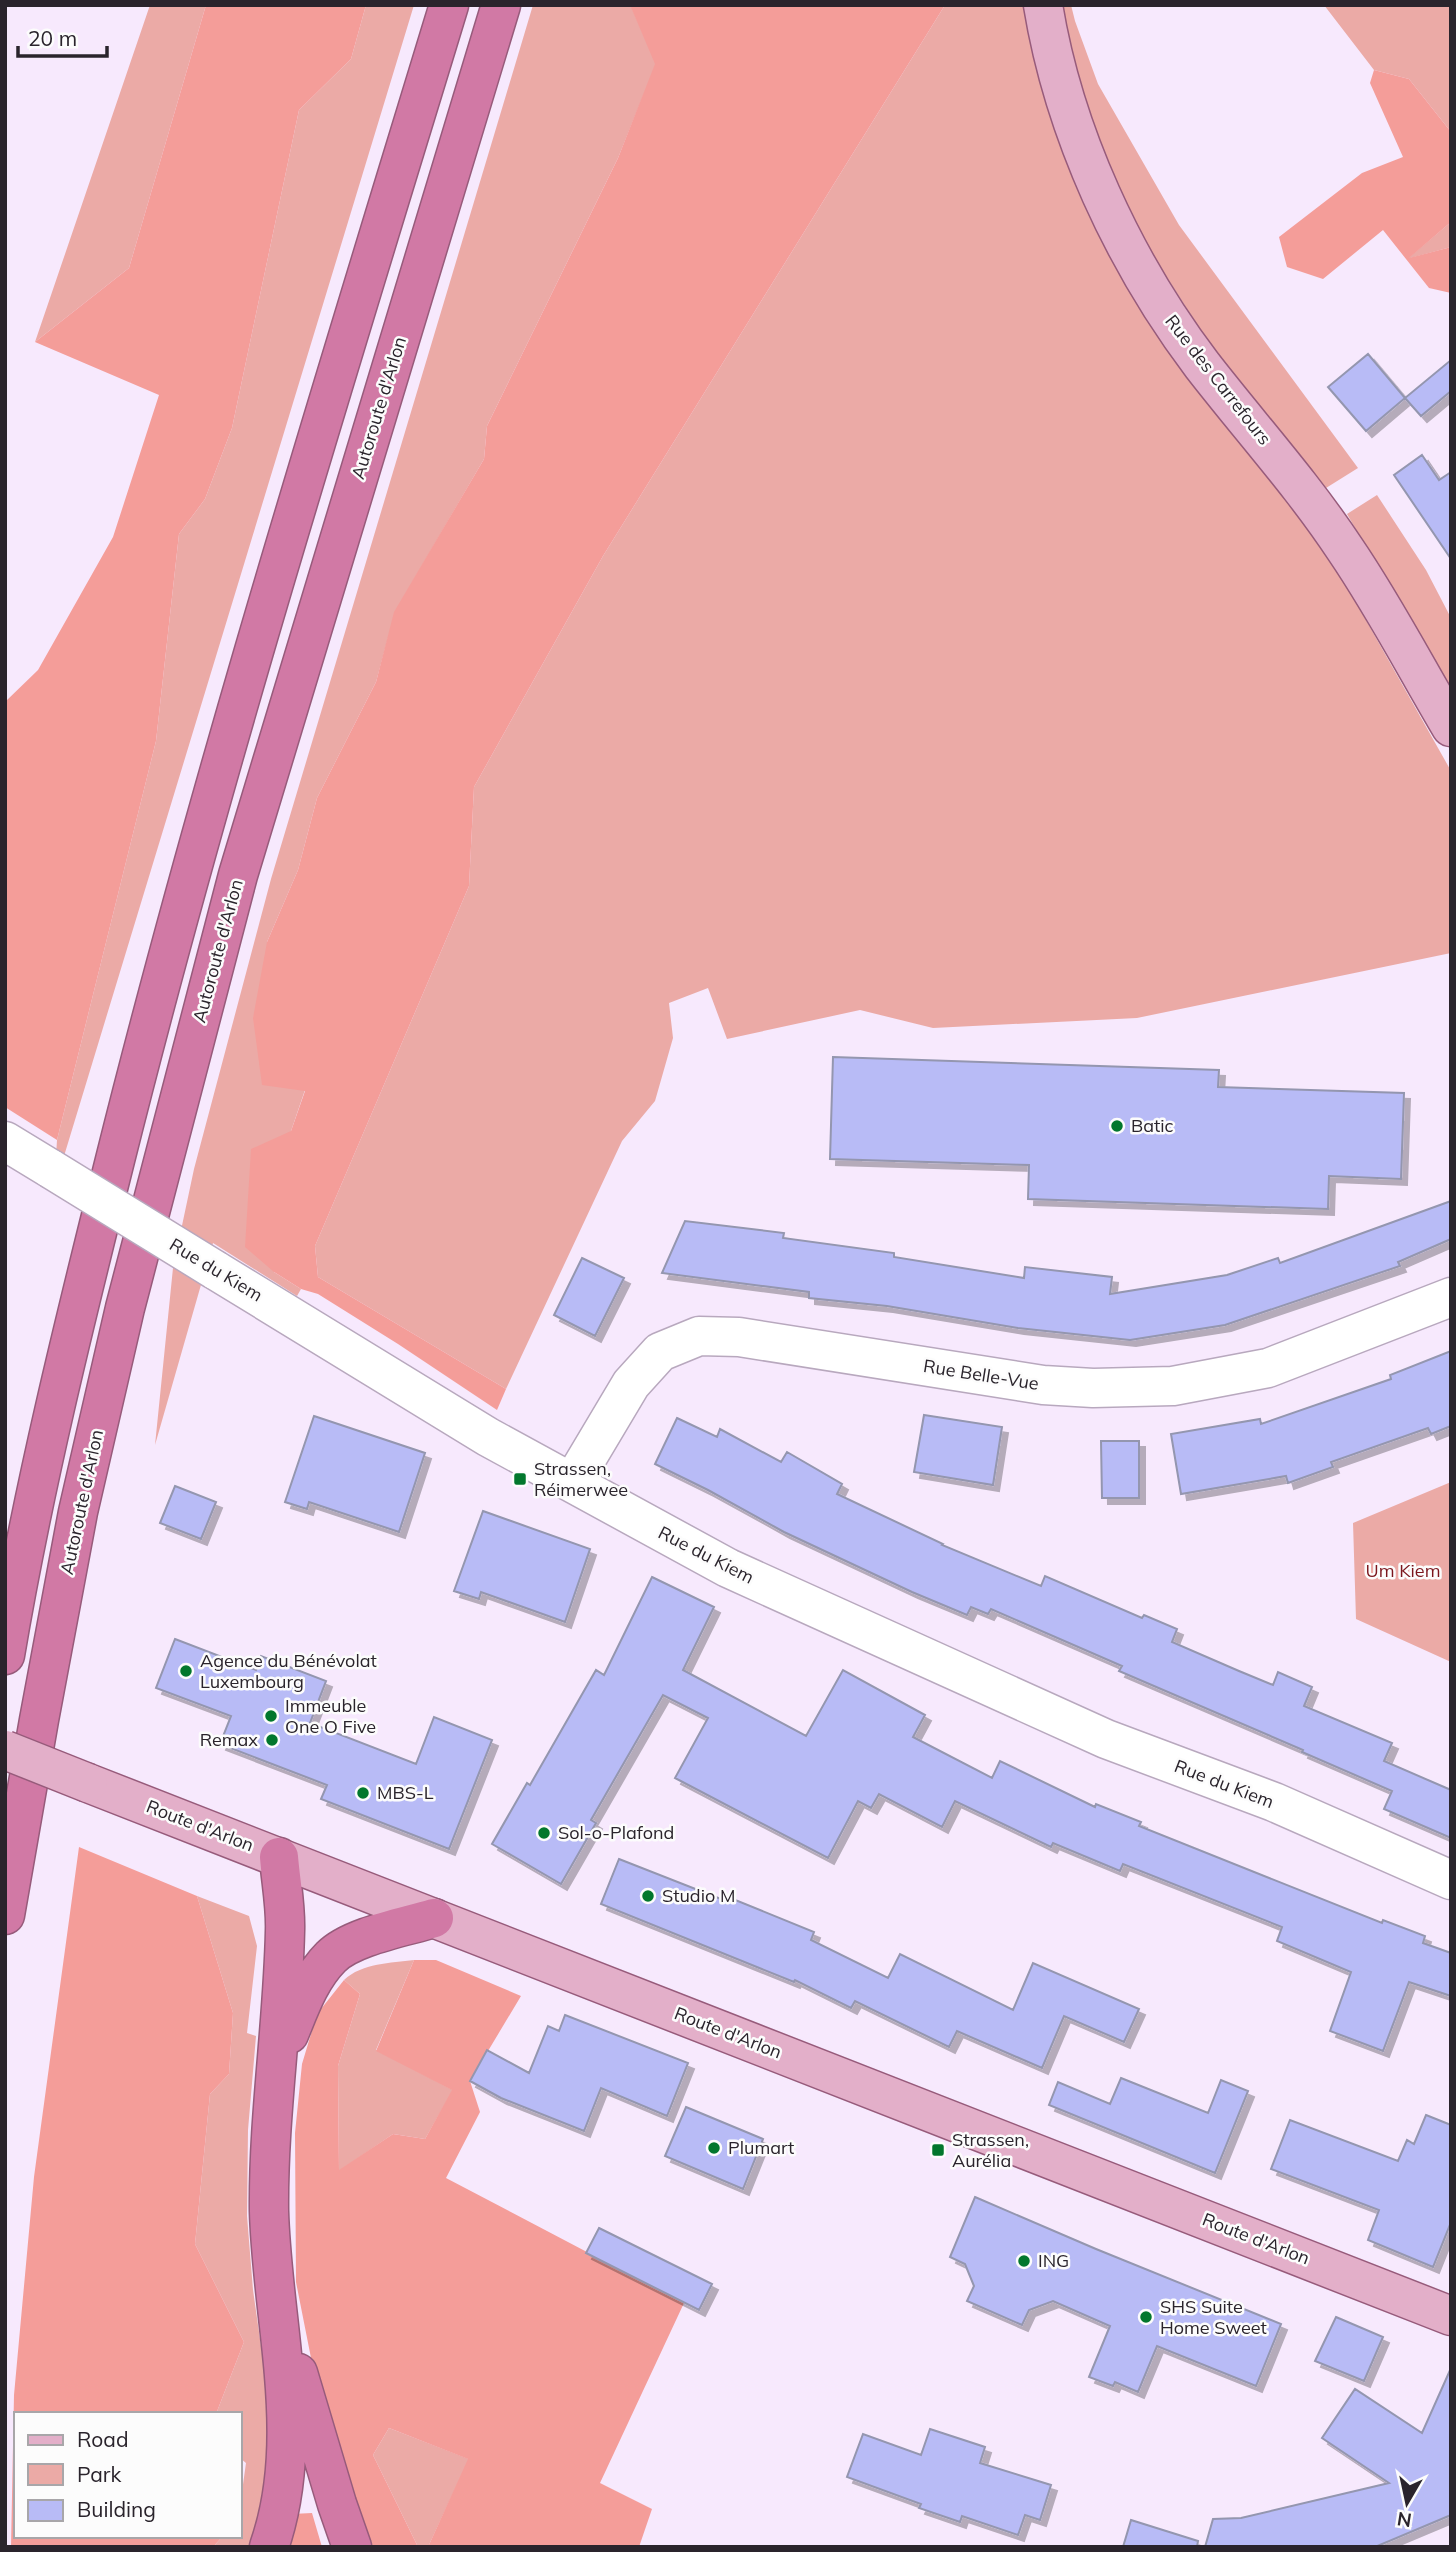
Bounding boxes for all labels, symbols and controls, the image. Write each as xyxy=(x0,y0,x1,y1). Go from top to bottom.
scale bar xyxy=(18,14,107,58)
text: 20 m xyxy=(28,25,77,51)
street label: Rue des Carrefours xyxy=(1160,310,1276,449)
street label: Autoroute d'Arlon xyxy=(346,334,411,482)
street label: Autoroute d'Arlon xyxy=(187,877,248,1025)
place label: Batic xyxy=(1131,1114,1174,1137)
marker: Batic xyxy=(1109,1118,1125,1134)
street label: Rue du Kiem xyxy=(166,1233,267,1306)
street label: Rue Belle-Vue xyxy=(922,1354,1040,1395)
street label: Autoroute d'Arlon xyxy=(55,1427,108,1576)
place label: Strassen, Réimerwee xyxy=(534,1457,628,1501)
marker: Strassen, Réimerwee xyxy=(512,1471,528,1487)
street label: Rue du Kiem xyxy=(654,1521,758,1589)
park label: Um Kiem xyxy=(1366,1559,1440,1582)
place label: Agence du Bénévolat Luxembourg xyxy=(200,1649,377,1693)
marker: Agence du Bénévolat Luxembourg xyxy=(178,1663,194,1679)
place label: Immeuble One O Five xyxy=(285,1694,376,1738)
marker: Immeuble One O Five xyxy=(263,1708,279,1724)
place label: Remax xyxy=(200,1728,258,1751)
marker: Remax xyxy=(264,1732,280,1748)
street label: Rue du Kiem xyxy=(1171,1754,1277,1813)
place label: MBS-L xyxy=(377,1781,434,1804)
marker: MBS-L xyxy=(355,1785,371,1801)
street label: Route d'Arlon xyxy=(143,1794,257,1857)
place label: Sol-o-Plafond xyxy=(558,1821,674,1844)
marker: Sol-o-Plafond xyxy=(536,1825,552,1841)
place label: Studio M xyxy=(662,1884,735,1907)
marker: Studio M xyxy=(640,1888,656,1904)
street label: Route d'Arlon xyxy=(671,2001,785,2064)
place label: Strassen, Aurélia xyxy=(952,2128,1029,2172)
place label: Plumart xyxy=(728,2136,794,2159)
marker: Plumart xyxy=(706,2140,722,2156)
marker: Strassen, Aurélia xyxy=(930,2142,946,2158)
street label: Route d'Arlon xyxy=(1199,2207,1313,2270)
place label: ING xyxy=(1038,2249,1069,2272)
marker: ING xyxy=(1016,2253,1032,2269)
place label: SHS Suite Home Sweet xyxy=(1160,2295,1267,2339)
marker: SHS Suite Home Sweet xyxy=(1138,2309,1154,2325)
legend xyxy=(14,2412,242,2538)
text: Road xyxy=(77,2426,128,2452)
text: Park xyxy=(77,2461,121,2487)
north arrow xyxy=(1372,2468,1442,2538)
text: Building xyxy=(77,2496,156,2522)
text: N xyxy=(1395,2507,1413,2533)

